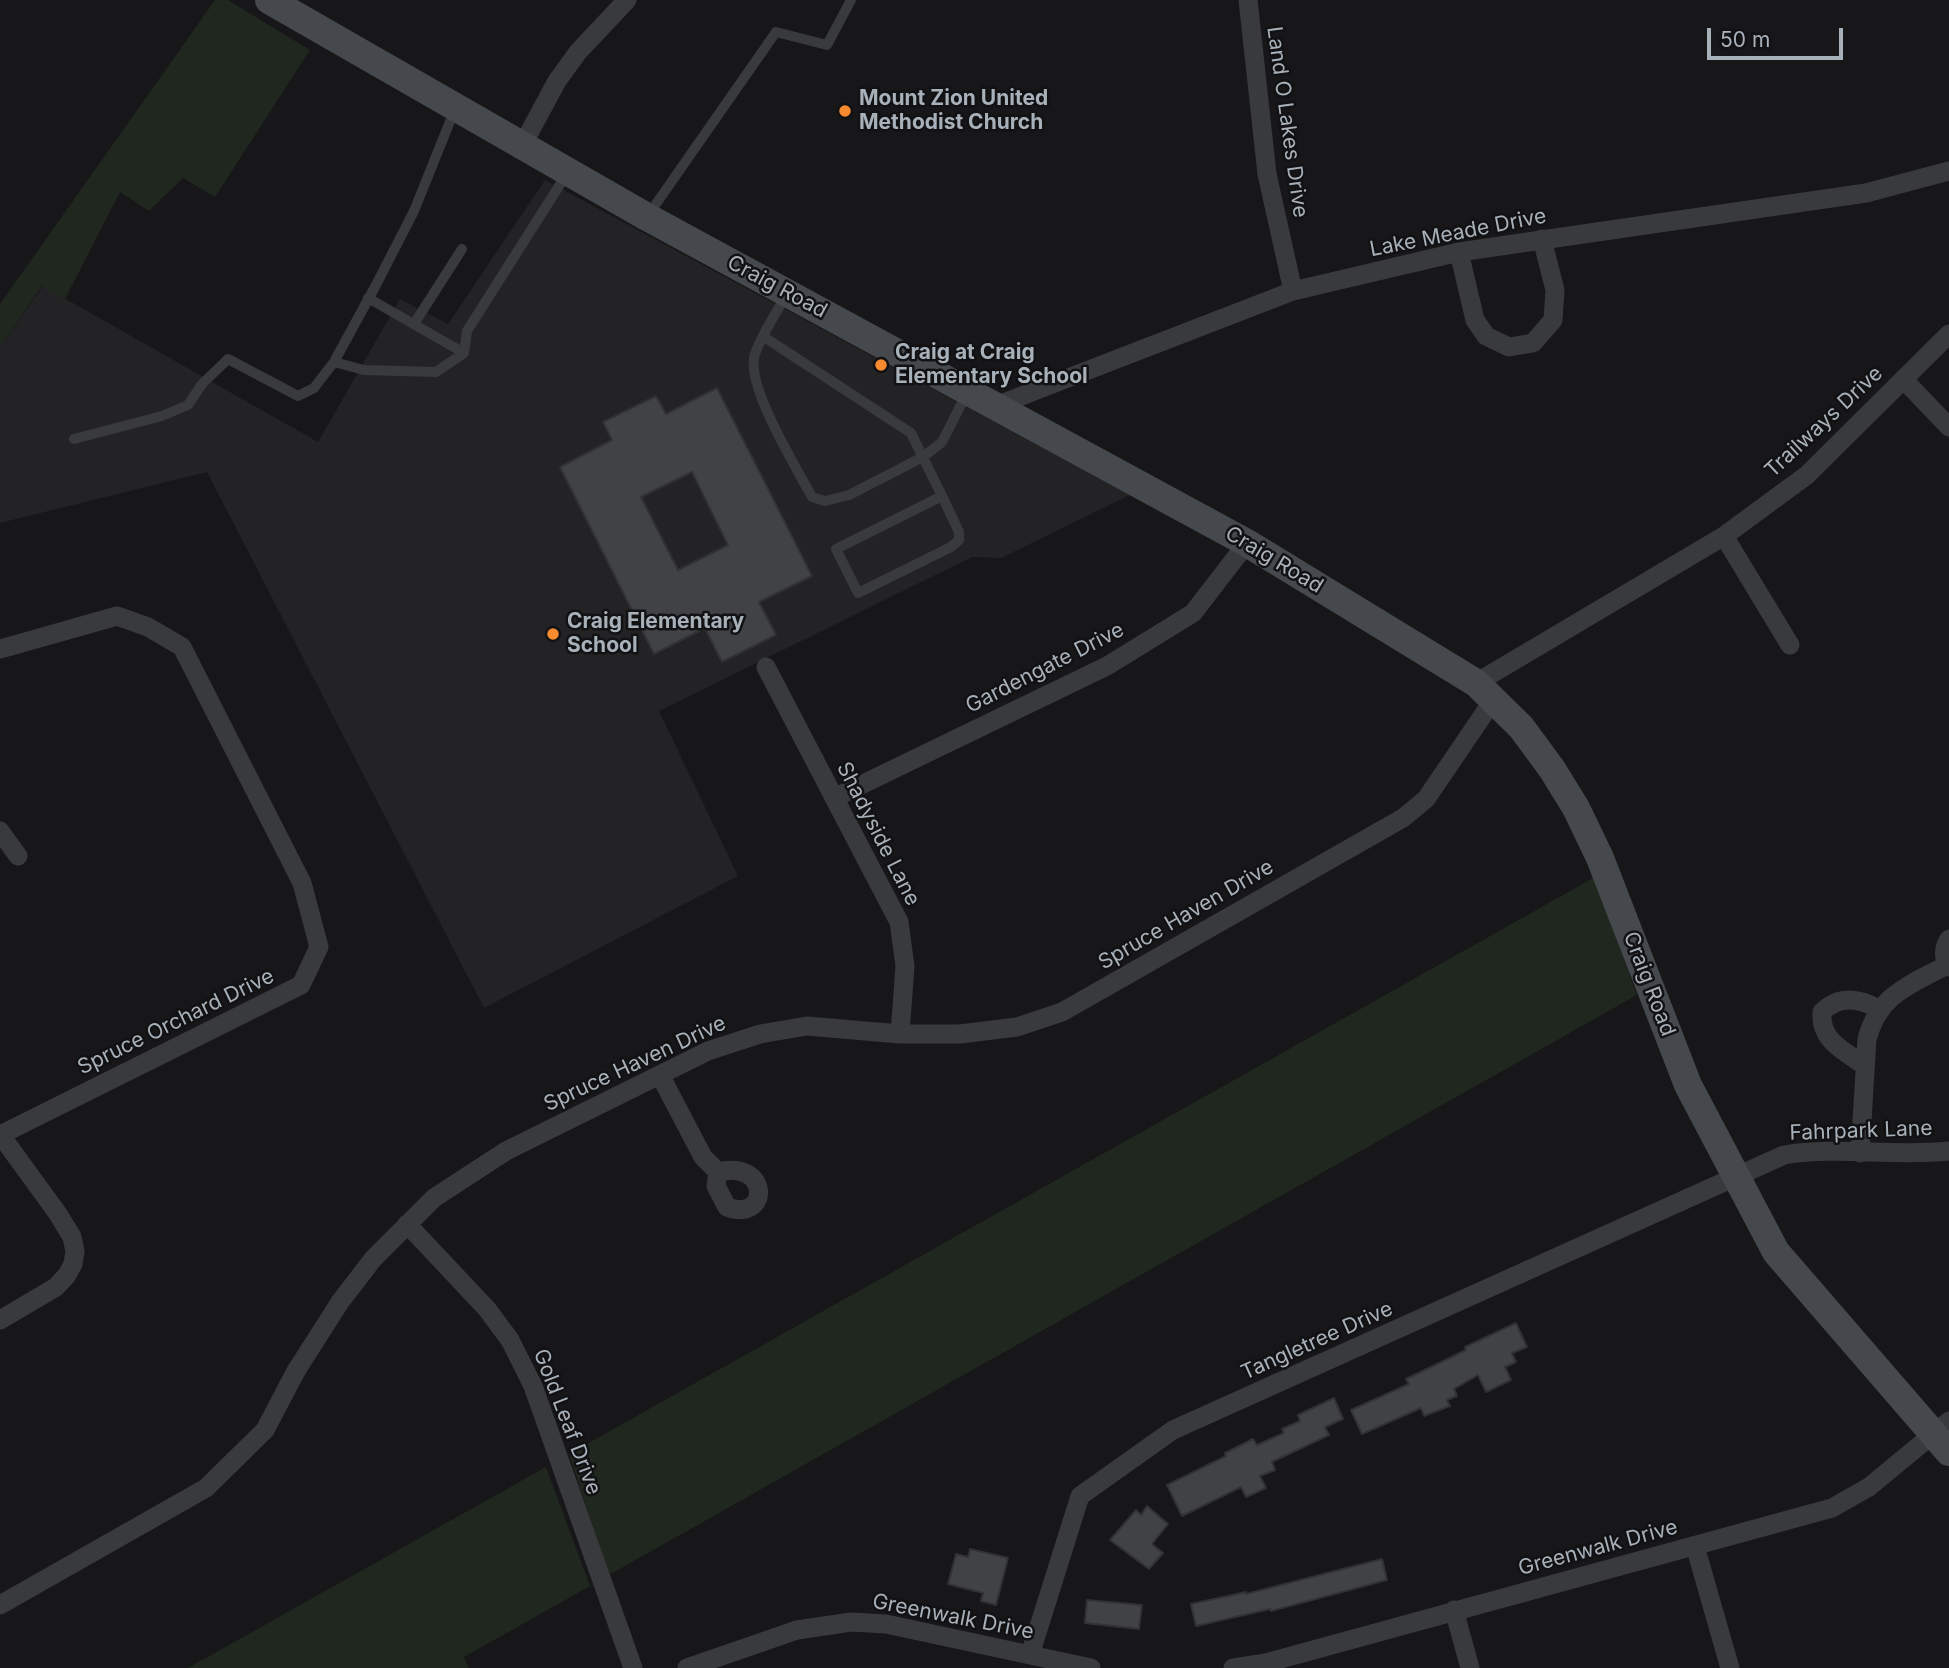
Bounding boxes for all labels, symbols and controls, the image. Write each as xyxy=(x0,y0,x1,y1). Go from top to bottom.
scale bar xyxy=(1711,14,1848,58)
street label: Land O Lakes Drive xyxy=(1261,25,1313,219)
text: 50 m xyxy=(1720,27,1770,52)
place label: Mount Zion United Methodist Church xyxy=(859,86,1048,136)
marker: Mount Zion United Methodist Church xyxy=(837,103,853,119)
street label: Lake Meade Drive xyxy=(1368,204,1548,262)
street label: Craig Road xyxy=(723,250,831,324)
place label: Craig at Craig Elementary School xyxy=(895,340,1088,390)
marker: Craig at Craig Elementary School xyxy=(873,357,889,373)
street label: Trailways Drive xyxy=(1760,361,1888,483)
street label: Craig Road xyxy=(1221,521,1327,599)
place label: Craig Elementary School xyxy=(567,609,744,659)
street label: Gardengate Drive xyxy=(962,617,1128,719)
marker: Craig Elementary School xyxy=(545,626,561,642)
street label: Shadyside Lane xyxy=(831,758,925,910)
street label: Spruce Haven Drive xyxy=(1094,855,1278,975)
street label: Craig Road xyxy=(1618,928,1680,1040)
street label: Spruce Orchard Drive xyxy=(74,964,278,1080)
street label: Spruce Haven Drive xyxy=(540,1011,730,1117)
street label: Fahrpark Lane xyxy=(1789,1116,1933,1146)
street label: Tangletree Drive xyxy=(1237,1296,1397,1386)
street label: Gold Leaf Drive xyxy=(528,1346,606,1498)
street label: Greenwalk Drive xyxy=(1516,1515,1680,1581)
street label: Greenwalk Drive xyxy=(870,1589,1036,1645)

